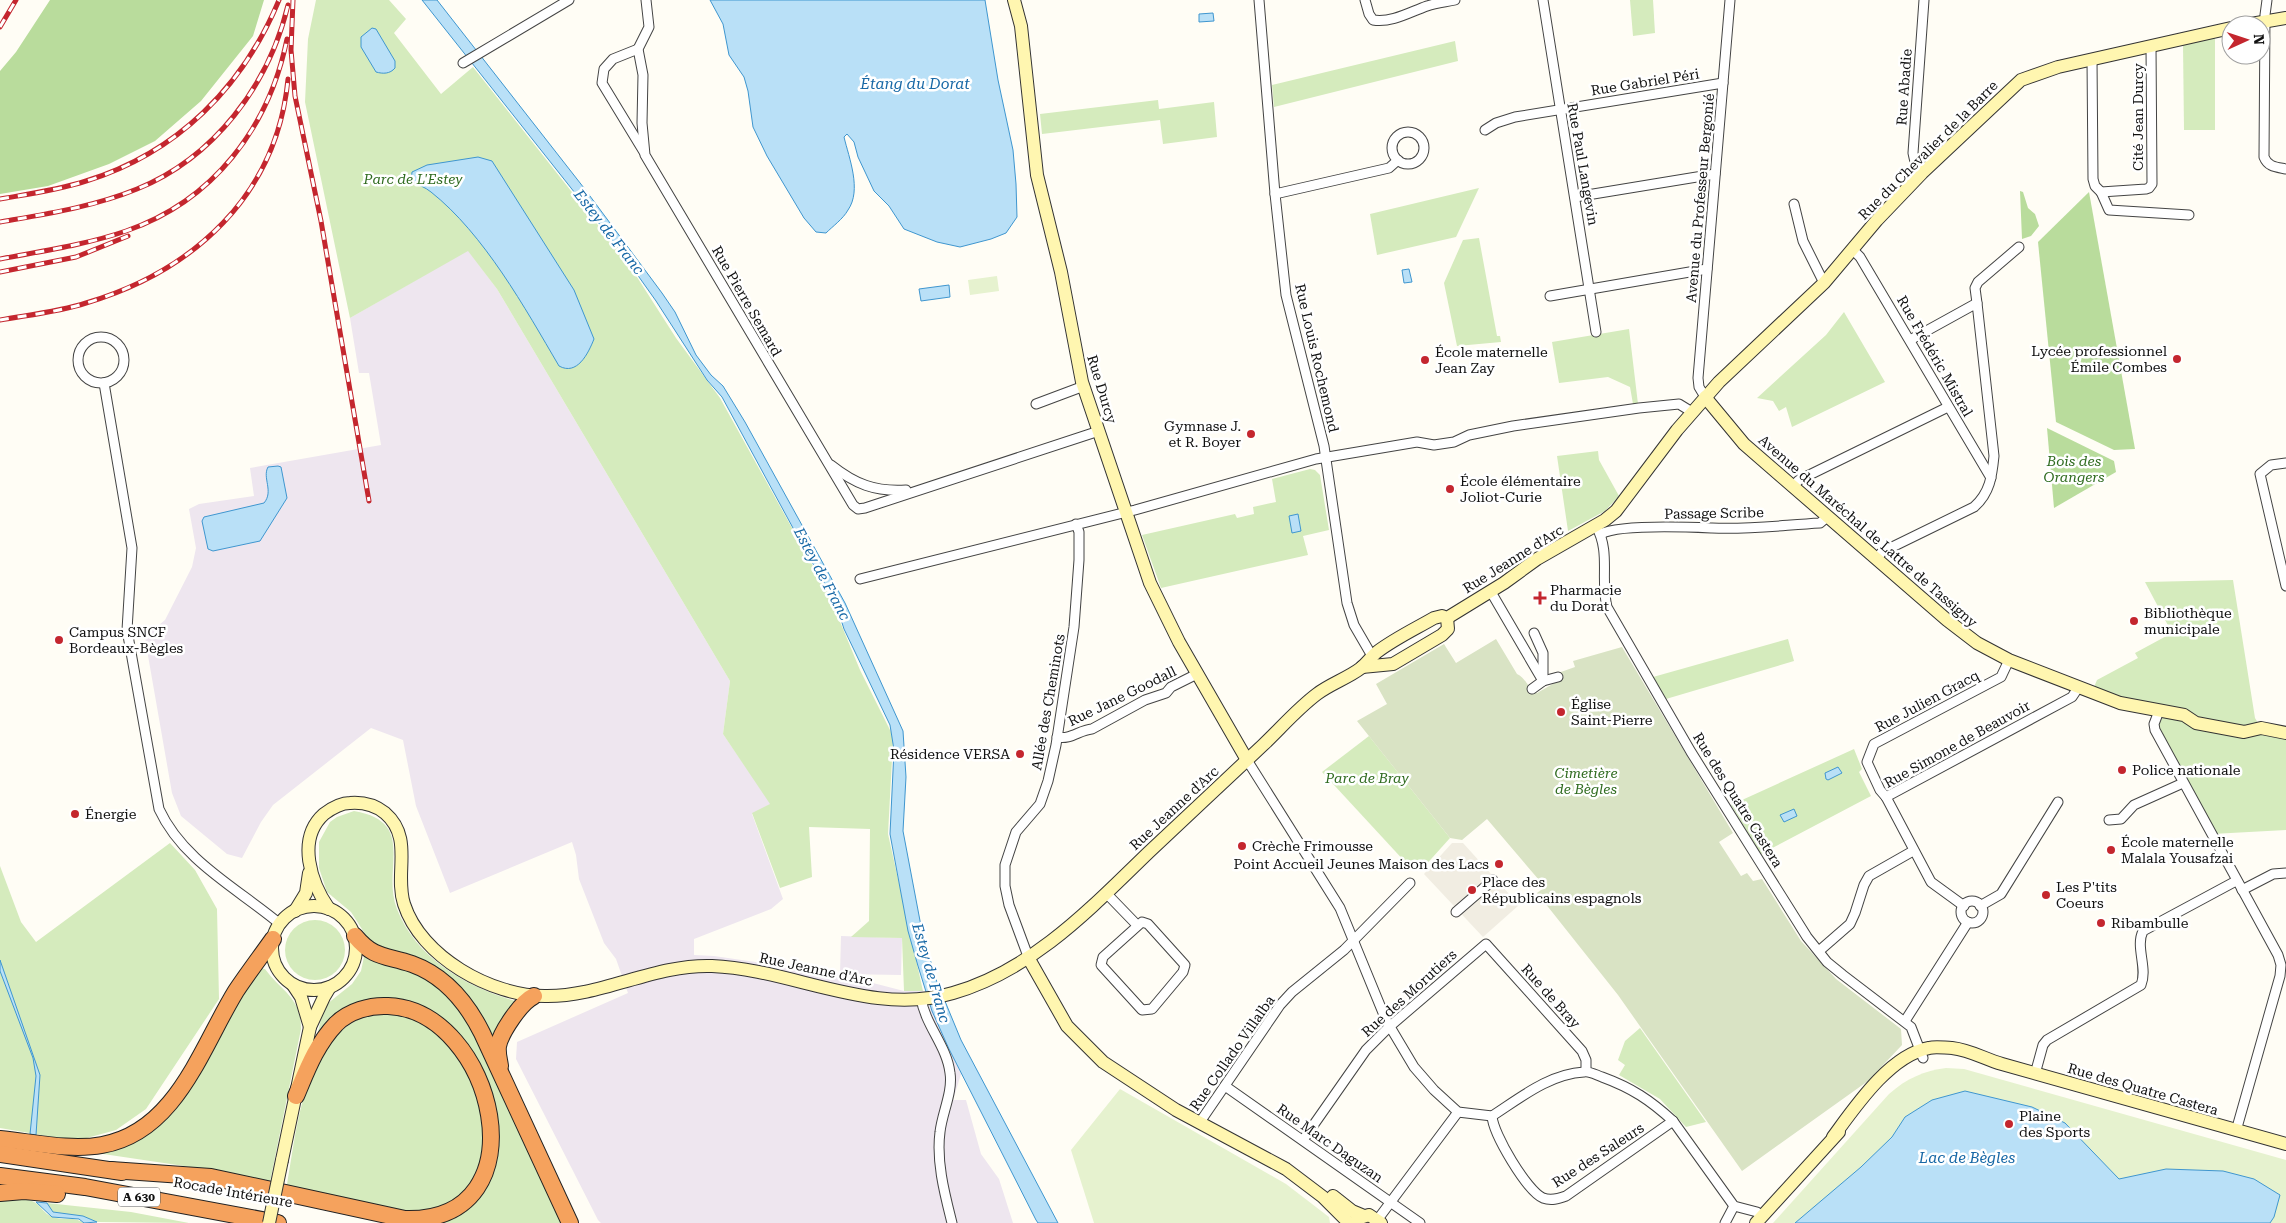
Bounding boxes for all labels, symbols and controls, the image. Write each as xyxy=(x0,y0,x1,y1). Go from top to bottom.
north arrow xyxy=(2221,15,2271,65)
text: N xyxy=(2251,34,2267,45)
street label: Rue Abadie xyxy=(1893,48,1915,126)
street label: Cité Jean Durcy xyxy=(2130,62,2146,171)
street label: Rue Gabriel Péri xyxy=(1590,65,1701,98)
water label: Étang du Dorat xyxy=(859,75,970,93)
street label: Rue du Chevalier de la Barre xyxy=(1855,77,2001,223)
street label: Avenue du Professeur Bergonié xyxy=(1683,92,1717,303)
street label: Rue Paul Langevin xyxy=(1564,101,1602,227)
park label: Parc de L'Estey xyxy=(363,171,463,187)
water label: Estey de Franc xyxy=(570,185,648,278)
street label: Rue Pierre Semard xyxy=(709,243,785,359)
street label: Rue Louis Rochemond xyxy=(1292,282,1342,434)
street label: Rue Frédéric Mistral xyxy=(1894,293,1976,420)
place label: Lycée professionnel Émile Combes xyxy=(2031,343,2168,375)
place label: École maternelle Jean Zay xyxy=(1435,344,1548,376)
street label: Rue Durcy xyxy=(1084,353,1120,426)
marker: Lycée professionnel Émile Combes xyxy=(2171,353,2183,365)
marker: École maternelle Jean Zay xyxy=(1419,354,1431,366)
place label: Gymnase J. et R. Boyer xyxy=(1164,418,1241,450)
marker: Gymnase J. et R. Boyer xyxy=(1245,428,1257,440)
street label: Avenue du Maréchal de Lattre de Tassigny xyxy=(1755,432,1981,631)
park label: Bois des Orangers xyxy=(2044,453,2105,485)
place label: École élémentaire Joliot-Curie xyxy=(1460,473,1581,505)
marker: École élémentaire Joliot-Curie xyxy=(1444,483,1456,495)
street label: Passage Scribe xyxy=(1664,504,1764,522)
street label: Rue Jeanne d'Arc xyxy=(1460,522,1566,596)
water label: Estey de Franc xyxy=(789,523,854,624)
place label: Pharmacie du Dorat xyxy=(1550,582,1622,614)
marker: Pharmacie du Dorat xyxy=(1534,592,1546,604)
place label: Bibliothèque municipale xyxy=(2144,605,2232,637)
marker: Bibliothèque municipale xyxy=(2128,615,2140,627)
place label: Campus SNCF Bordeaux-Bègles xyxy=(69,624,184,656)
street label: Allée des Cheminots xyxy=(1028,632,1068,771)
marker: Campus SNCF Bordeaux-Bègles xyxy=(53,634,65,646)
street label: Rue Jane Goodall xyxy=(1065,663,1179,729)
street label: Rue Julien Gracq xyxy=(1872,667,1982,735)
place label: Église Saint-Pierre xyxy=(1571,696,1653,728)
street label: Rue Simone de Beauvoir xyxy=(1881,697,2033,791)
marker: Église Saint-Pierre xyxy=(1555,706,1567,718)
street label: Rue des Quatre Castera xyxy=(1690,730,1786,871)
place label: Résidence VERSA xyxy=(890,746,1010,762)
marker: Résidence VERSA xyxy=(1014,748,1026,760)
place label: Police nationale xyxy=(2132,762,2241,778)
street label: Rue Jeanne d'Arc xyxy=(1126,763,1222,853)
marker: Police nationale xyxy=(2116,764,2128,776)
park label: Cimetière de Bègles xyxy=(1555,765,1617,797)
park label: Parc de Bray xyxy=(1324,770,1409,786)
place label: Énergie xyxy=(85,806,137,822)
marker: Énergie xyxy=(69,808,81,820)
place label: École maternelle Malala Yousafzai xyxy=(2121,834,2234,866)
place label: Crèche Frimousse xyxy=(1252,838,1373,854)
marker: Crèche Frimousse xyxy=(1236,840,1248,852)
marker: École maternelle Malala Yousafzai xyxy=(2105,844,2117,856)
place label: Point Accueil Jeunes Maison des Lacs xyxy=(1234,856,1489,872)
marker: Point Accueil Jeunes Maison des Lacs xyxy=(1493,858,1505,870)
place label: Place des Républicains espagnols xyxy=(1482,874,1642,906)
place label: Les P'tits Coeurs xyxy=(2056,879,2117,911)
marker: Place des Républicains espagnols xyxy=(1466,884,1478,896)
marker: Les P'tits Coeurs xyxy=(2040,889,2052,901)
place label: Ribambulle xyxy=(2111,915,2189,931)
marker: Ribambulle xyxy=(2095,917,2107,929)
water label: Estey de Franc xyxy=(908,920,954,1025)
street label: Rue des Morutiers xyxy=(1358,946,1460,1040)
street label: Rue Jeanne d'Arc xyxy=(758,949,874,989)
street label: Rue de Bray xyxy=(1518,961,1584,1032)
street label: Rue Collado Villalba xyxy=(1186,992,1278,1114)
street label: Rue des Quatre Castera xyxy=(2066,1060,2221,1118)
street label: Rue Marc Daguzan xyxy=(1274,1100,1386,1186)
place label: Plaine des Sports xyxy=(2019,1108,2091,1140)
marker: Plaine des Sports xyxy=(2003,1118,2015,1130)
street label: Rue des Saleurs xyxy=(1549,1119,1647,1191)
water label: Lac de Bègles xyxy=(1918,1149,2015,1167)
street label: Rocade Intérieure xyxy=(172,1174,294,1210)
road number: A 630 xyxy=(118,1188,160,1206)

